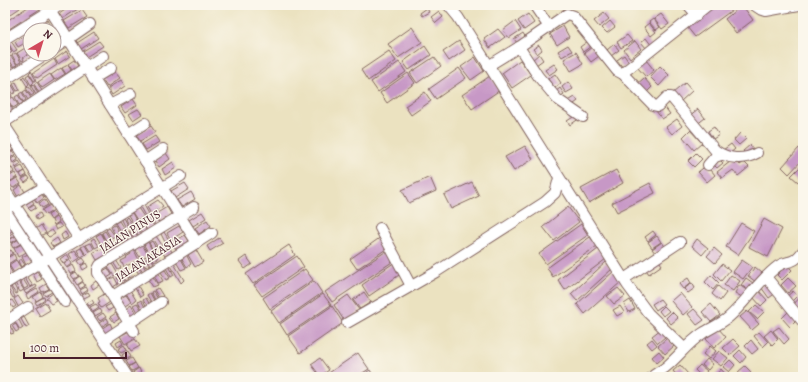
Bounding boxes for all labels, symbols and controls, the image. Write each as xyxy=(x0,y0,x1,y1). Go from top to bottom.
north arrow xyxy=(22,22,62,62)
text: N xyxy=(40,26,56,43)
street label: JALAN PINUS xyxy=(96,206,164,256)
street label: JALAN AKASIA xyxy=(112,231,185,284)
scale bar xyxy=(24,334,126,360)
text: 100 m xyxy=(30,340,59,356)

